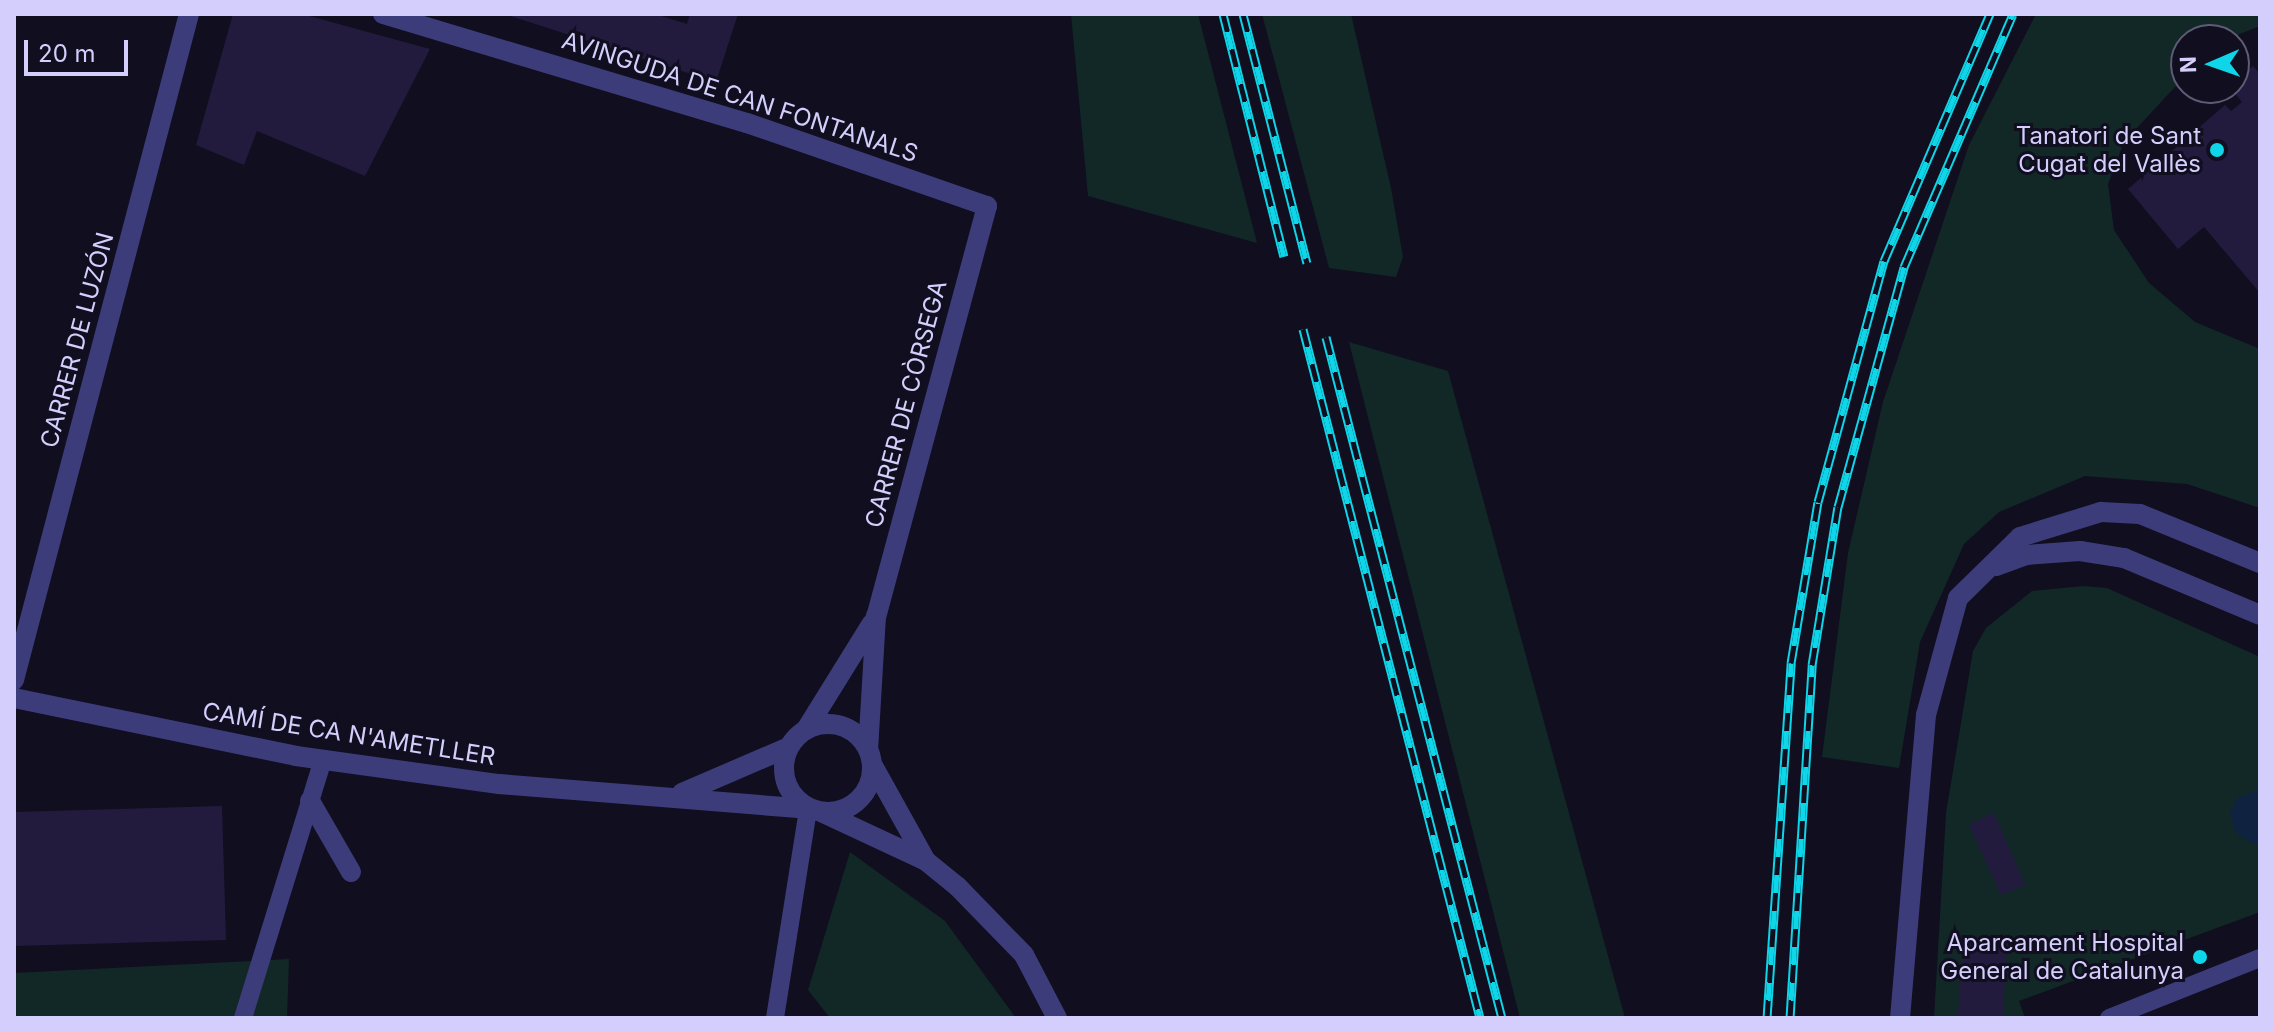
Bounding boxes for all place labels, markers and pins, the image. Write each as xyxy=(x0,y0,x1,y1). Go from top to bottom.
place label: Tanatori de Sant Cugat del Vallès xyxy=(2016,122,2201,178)
marker: Tanatori de Sant Cugat del Vallès xyxy=(2208,141,2226,159)
place label: Aparcament Hospital General de Catalunya xyxy=(1940,929,2184,985)
marker: Aparcament Hospital General de Catalunya xyxy=(2191,948,2209,966)

